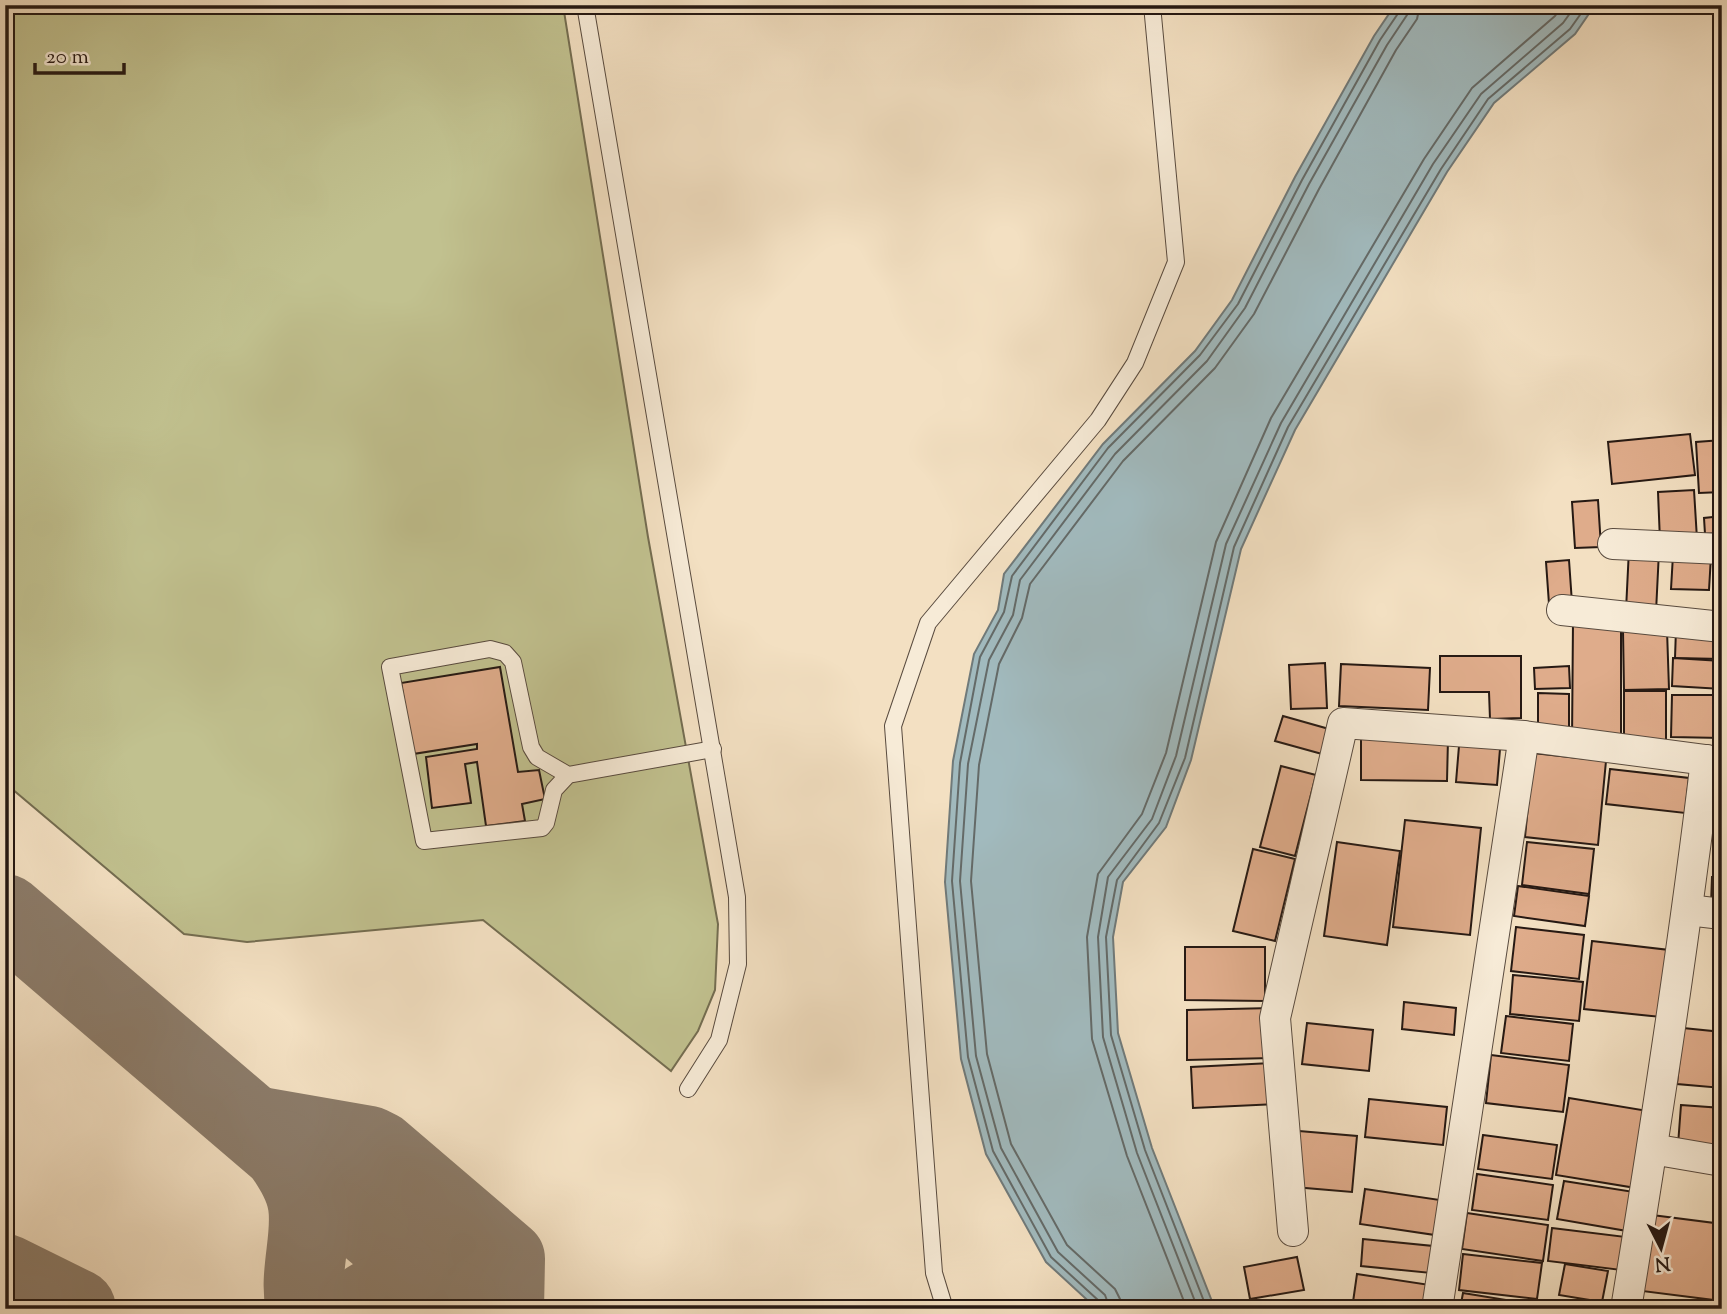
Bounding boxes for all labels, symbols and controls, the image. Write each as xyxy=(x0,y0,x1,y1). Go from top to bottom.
scale bar xyxy=(35,32,124,76)
text: 20 m xyxy=(46,43,89,73)
north arrow xyxy=(1626,1212,1696,1282)
text: N xyxy=(1654,1248,1671,1277)

